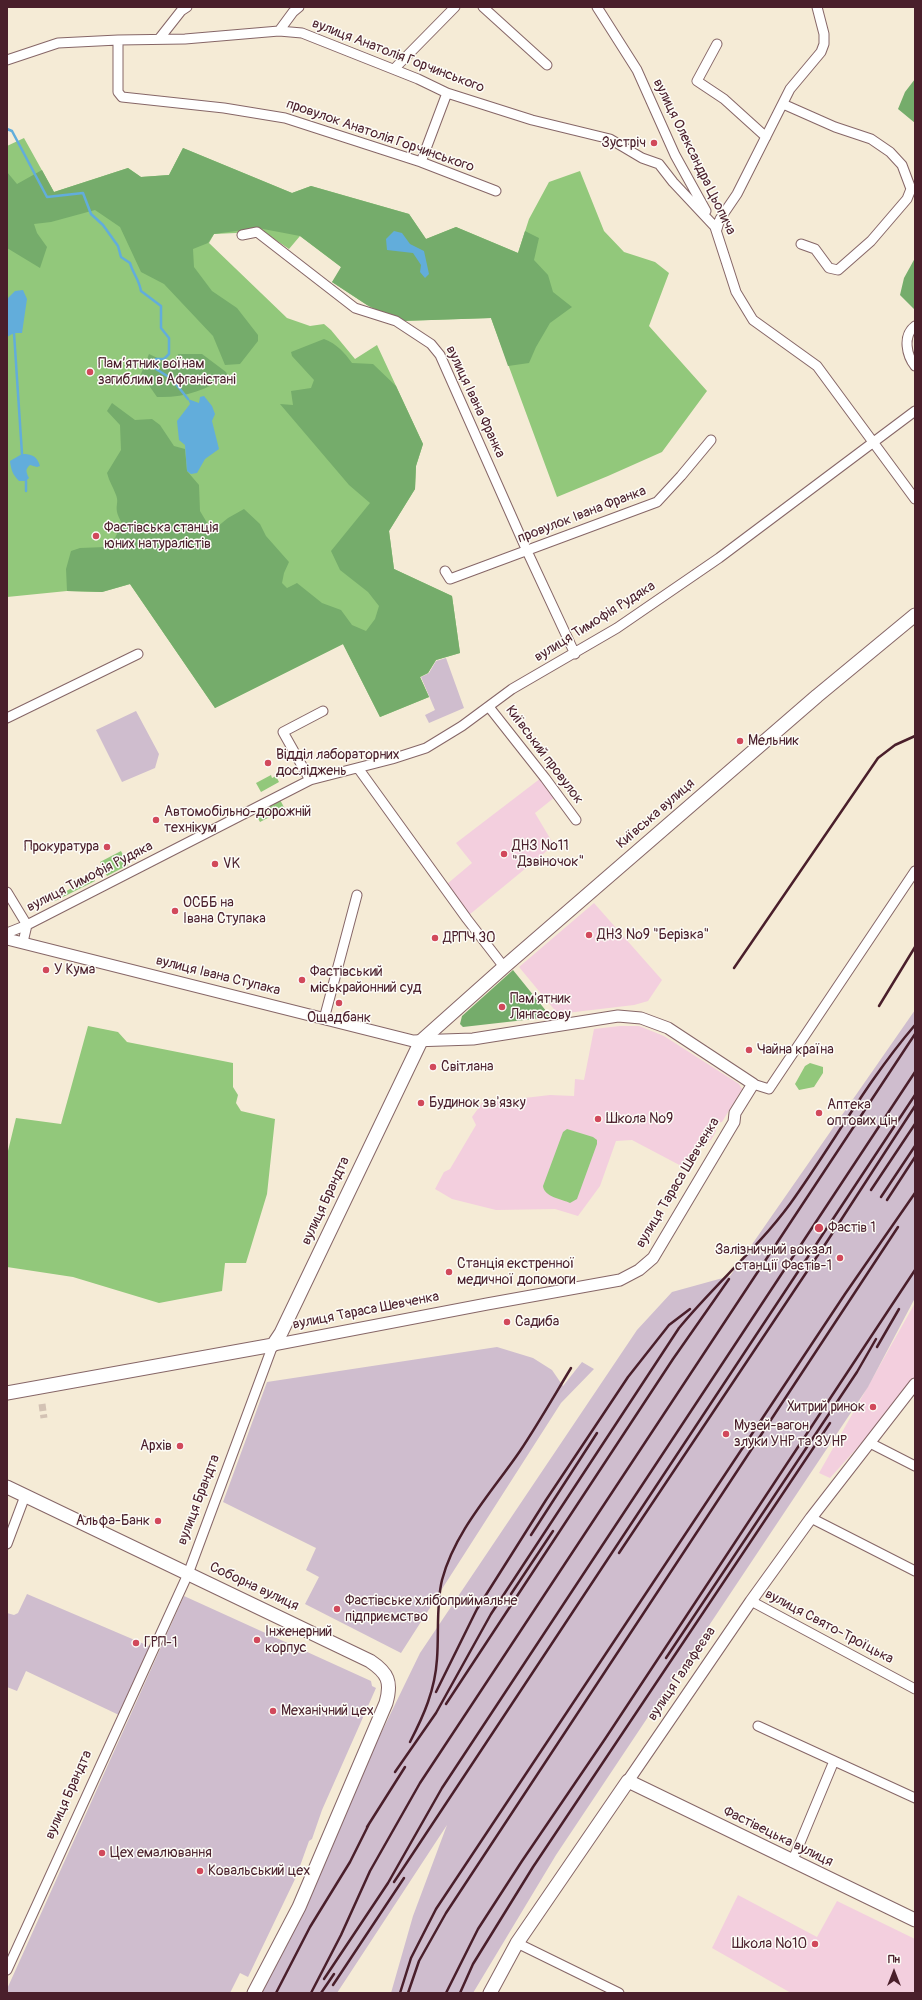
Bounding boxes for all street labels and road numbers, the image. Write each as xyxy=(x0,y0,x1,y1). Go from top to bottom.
street label: вулиця Анатолія Горчинського xyxy=(309,15,487,97)
street label: вулиця Олександра Цьопича xyxy=(649,76,739,238)
street label: провулок Анатолія Горчинського xyxy=(284,96,476,176)
street label: вулиця Івана Франка xyxy=(442,343,508,461)
street label: провулок Івана Франка xyxy=(515,483,649,547)
street label: вулиця Тимофія Рудяка xyxy=(532,578,658,666)
street label: Київський провулок xyxy=(502,702,586,808)
street label: Київська вулиця xyxy=(613,775,699,853)
street label: вулиця Тимофія Рудяка xyxy=(24,838,156,916)
street label: вулиця Івана Ступака xyxy=(154,952,282,1000)
street label: вулиця Тараса Шевченка xyxy=(632,1115,724,1251)
street label: вулиця Брандта xyxy=(298,1154,354,1248)
street label: вулиця Тараса Шевченка xyxy=(291,1289,441,1333)
street label: вулиця Брандта xyxy=(174,1453,224,1547)
street label: Соборна вулиця xyxy=(207,1559,301,1615)
street label: вулиця Свято-Троїцька xyxy=(762,1586,896,1668)
street label: вулиця Галафеєва xyxy=(644,1624,720,1724)
street label: вулиця Брандта xyxy=(42,1748,96,1842)
street label: Фастівецька вулиця xyxy=(720,1803,836,1871)

